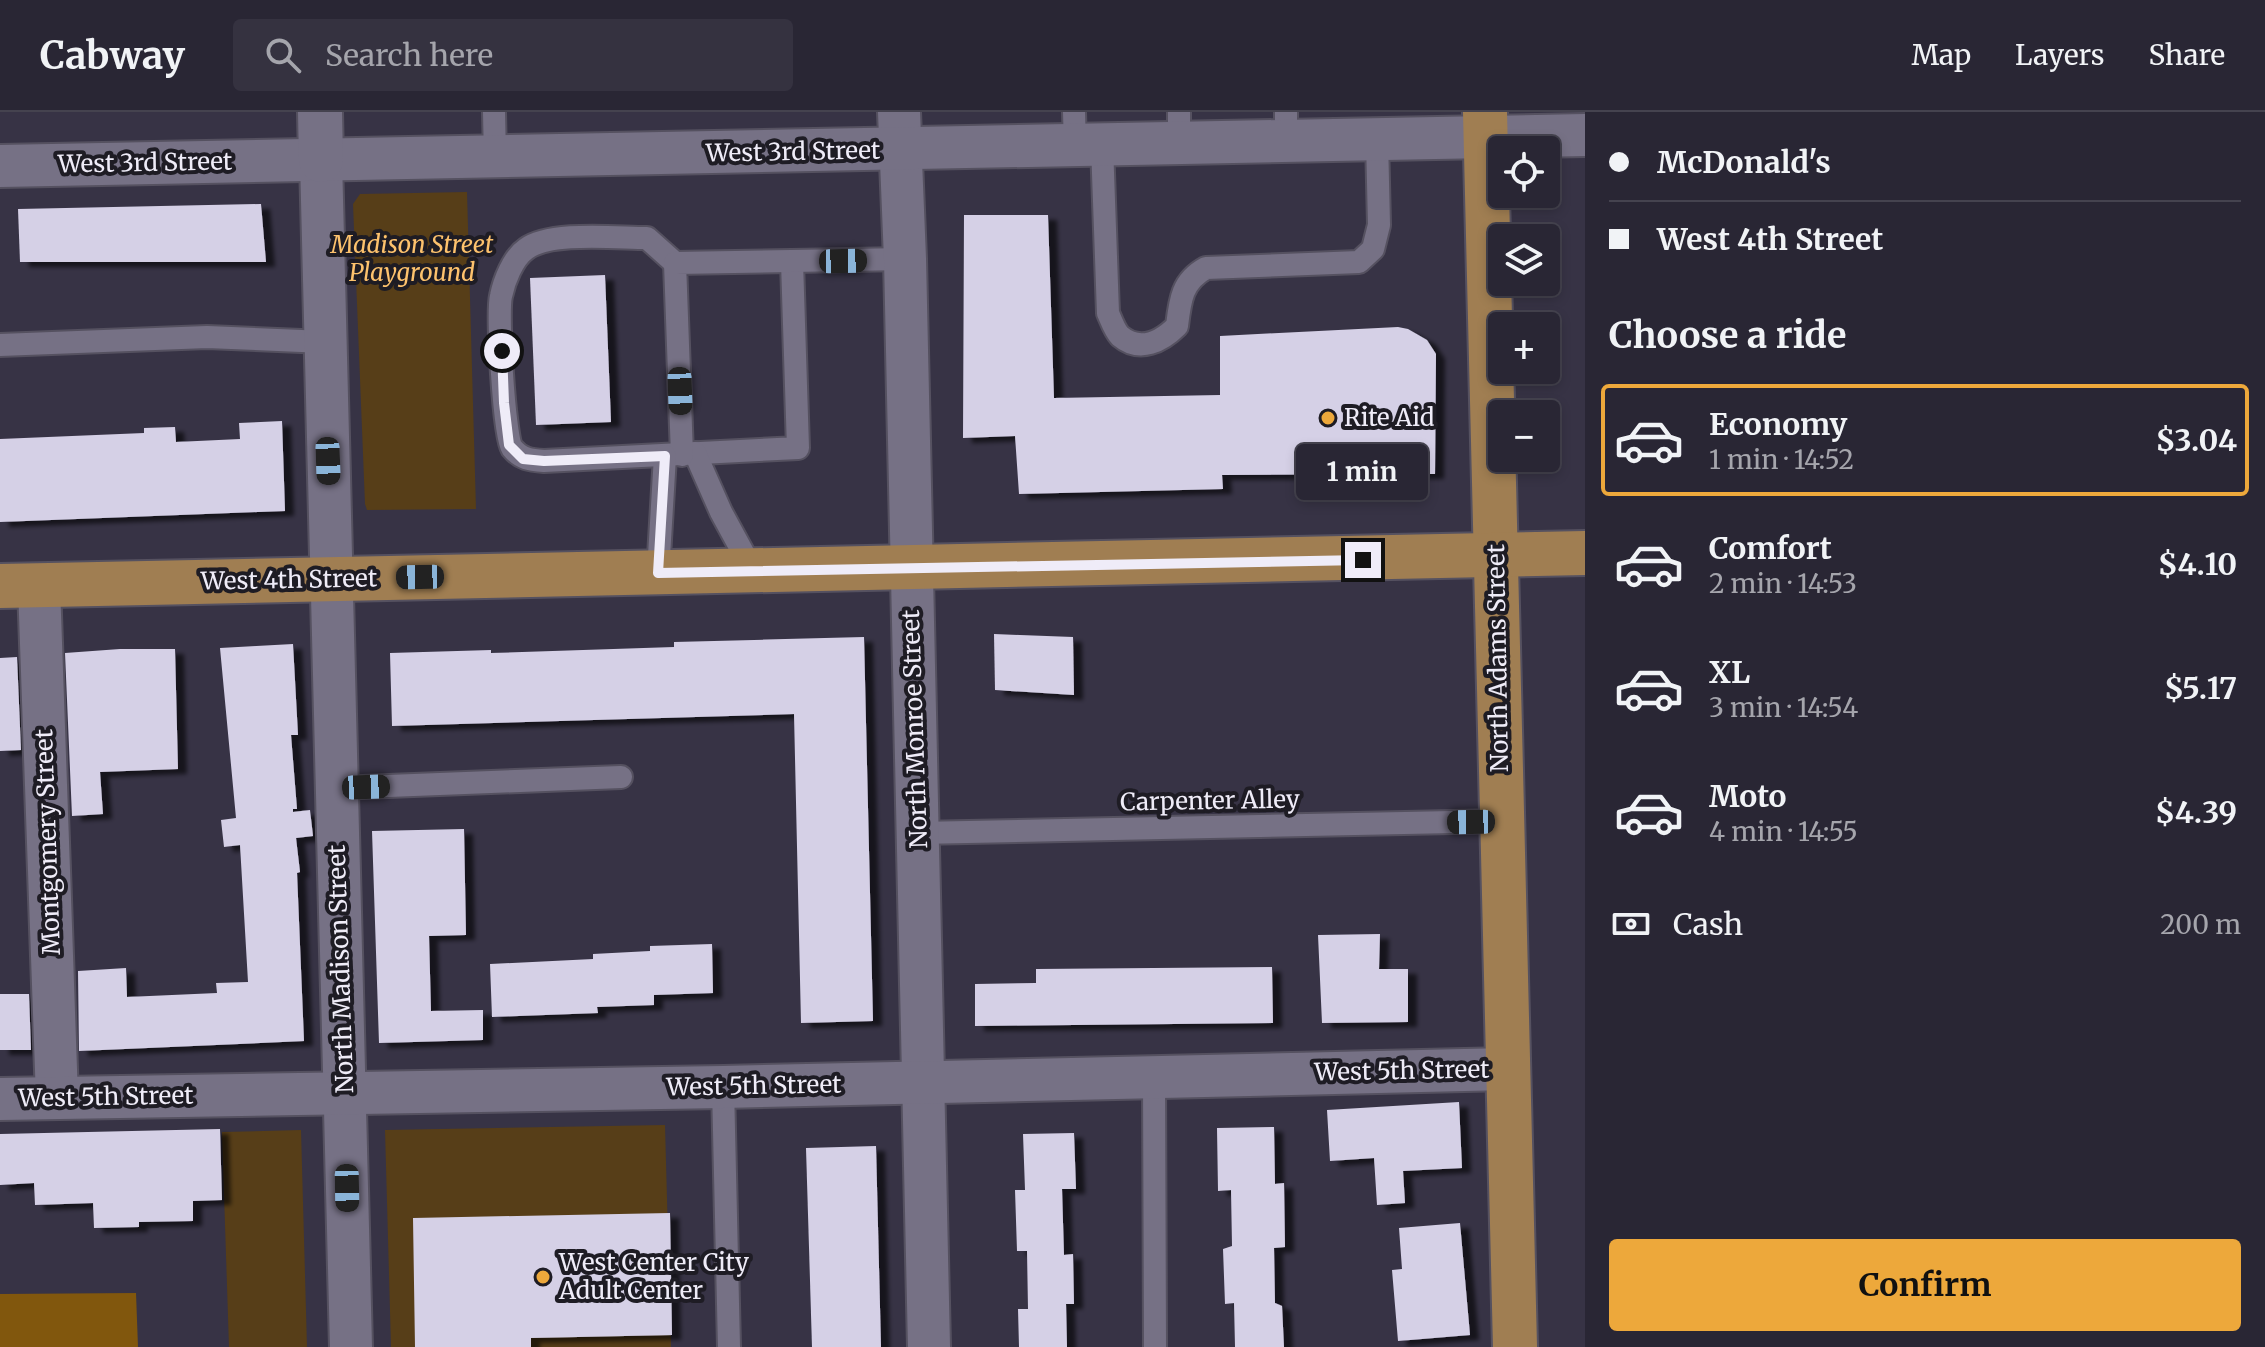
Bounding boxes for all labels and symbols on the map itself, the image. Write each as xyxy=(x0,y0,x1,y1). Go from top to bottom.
street label: West 3rd Street xyxy=(704,134,881,169)
street label: West 3rd Street xyxy=(56,145,233,180)
park label: Madison Street Playground xyxy=(330,229,494,288)
car xyxy=(819,249,867,273)
route start xyxy=(484,333,520,369)
car xyxy=(667,367,693,415)
place label: Rite Aid xyxy=(1344,402,1434,433)
marker: Rite Aid xyxy=(1319,409,1337,427)
car xyxy=(315,437,341,485)
callout: 1 min xyxy=(1297,444,1429,500)
route end xyxy=(1345,542,1381,578)
street label: North Adams Street xyxy=(1480,543,1515,772)
street label: West 4th Street xyxy=(200,562,378,597)
car xyxy=(396,565,444,589)
street label: North Monroe Street xyxy=(895,608,934,849)
street label: Montgomery Street xyxy=(28,728,67,956)
car xyxy=(342,774,390,800)
street label: Carpenter Alley xyxy=(1120,783,1300,818)
car xyxy=(1447,810,1495,834)
street label: North Madison Street xyxy=(321,843,360,1094)
street label: West 5th Street xyxy=(1313,1053,1490,1088)
street label: West 5th Street xyxy=(665,1068,842,1103)
street label: West 5th Street xyxy=(17,1079,194,1114)
car xyxy=(335,1164,359,1212)
place label: West Center City Adult Center xyxy=(558,1247,749,1306)
marker: West Center City Adult Center xyxy=(534,1268,552,1286)

